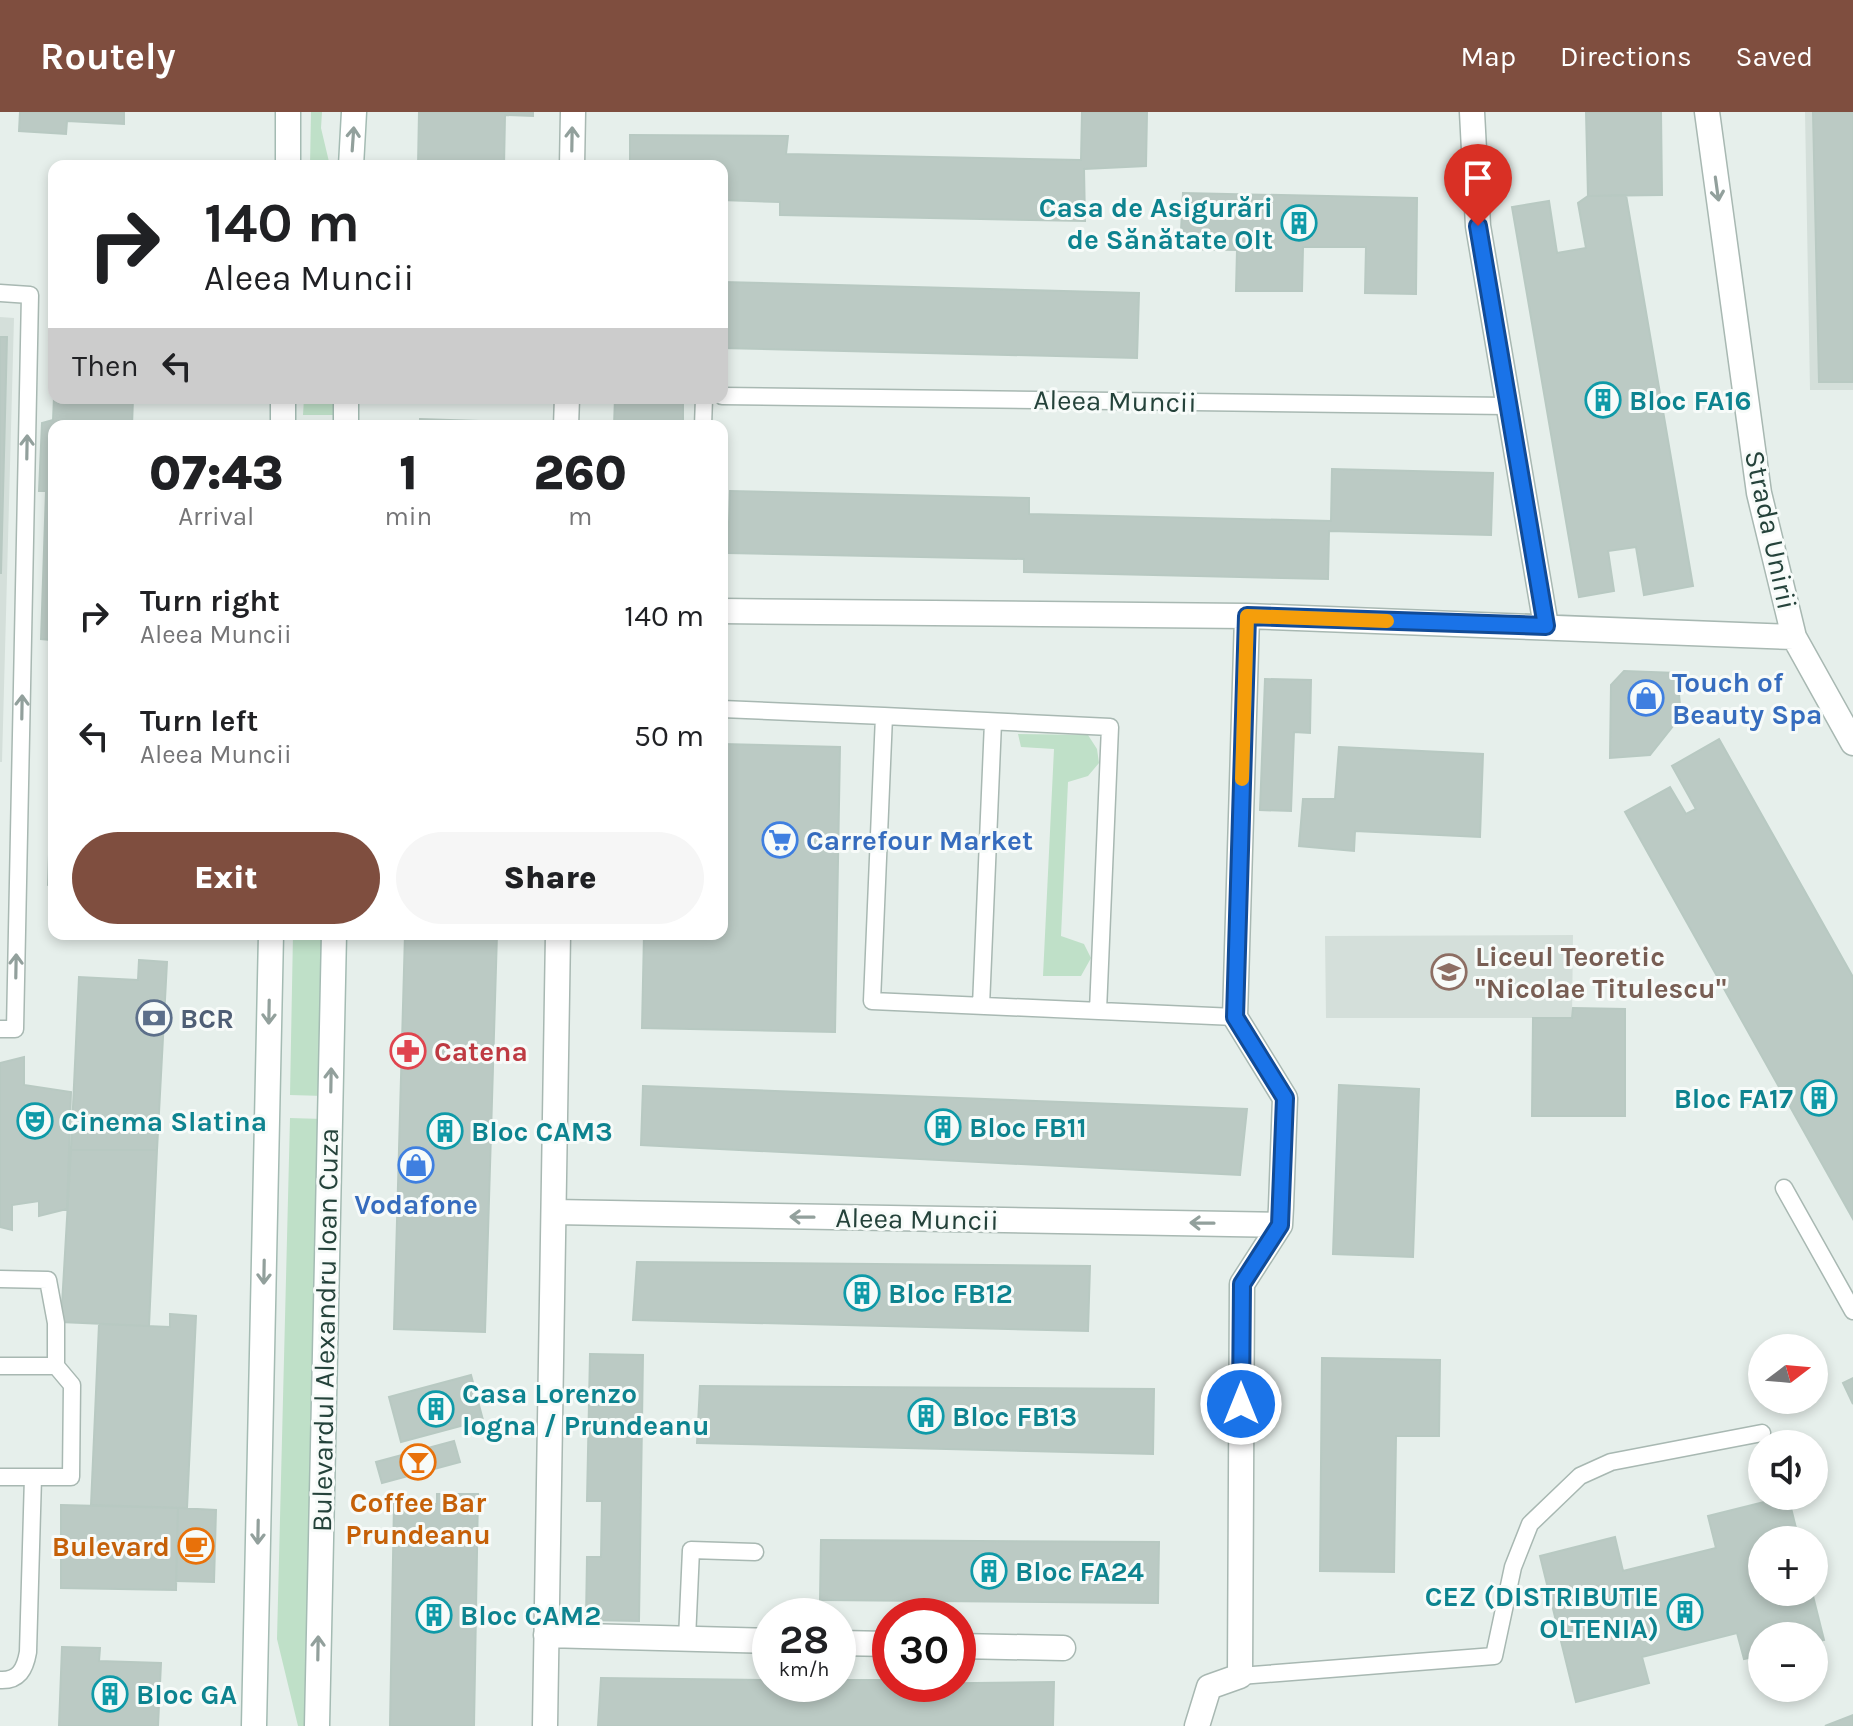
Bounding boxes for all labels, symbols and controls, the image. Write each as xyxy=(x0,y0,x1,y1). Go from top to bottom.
text: Routely xyxy=(40,34,176,79)
text: Map xyxy=(1461,40,1516,73)
text: Directions xyxy=(1560,40,1692,73)
text: Saved xyxy=(1736,40,1813,73)
one-way arrow xyxy=(345,126,360,153)
one-way arrow xyxy=(564,126,580,153)
pin xyxy=(1444,144,1512,226)
icon: arrive xyxy=(1456,156,1500,200)
one-way arrow xyxy=(1710,176,1725,201)
text: 140 m xyxy=(204,190,360,255)
place label: Casa de Asigurări de Sănătate Olt xyxy=(1039,191,1273,256)
icon: right xyxy=(72,192,176,296)
building icon: Casa de Asigurări de Sănătate Olt xyxy=(1280,204,1318,242)
text: Aleea Muncii xyxy=(204,257,414,299)
icon: left xyxy=(155,344,199,388)
text: Then xyxy=(72,348,139,384)
building icon: Bloc FA16 xyxy=(1584,381,1622,419)
street label: Aleea Muncii xyxy=(1033,383,1197,419)
place label: Bloc FA16 xyxy=(1629,384,1751,417)
one-way arrow xyxy=(19,434,35,461)
text: 07:43 xyxy=(149,445,283,501)
text: 1 xyxy=(399,445,418,501)
text: 260 xyxy=(533,445,627,501)
street label: Strada Unirii xyxy=(1738,447,1804,613)
text: Arrival xyxy=(178,501,254,532)
text: min xyxy=(385,501,432,532)
text: m xyxy=(568,501,592,532)
text: Turn right xyxy=(140,583,280,619)
icon: right xyxy=(72,594,116,638)
text: 140 m xyxy=(624,598,704,634)
text: Aleea Muncii xyxy=(140,619,292,650)
place label: Touch of Beauty Spa xyxy=(1672,666,1822,731)
shop icon: Touch of Beauty Spa xyxy=(1627,679,1665,717)
one-way arrow xyxy=(14,694,29,721)
text: Turn left xyxy=(140,703,258,739)
icon: left xyxy=(72,714,116,758)
text: 50 m xyxy=(634,718,704,754)
text: Aleea Muncii xyxy=(140,739,292,770)
supermarket icon: Carrefour Market xyxy=(761,821,799,859)
place label: Carrefour Market xyxy=(806,824,1033,857)
button: Exit xyxy=(72,832,380,924)
button: Share xyxy=(396,832,704,924)
place label: Liceul Teoretic "Nicolae Titulescu" xyxy=(1475,940,1726,1005)
one-way arrow xyxy=(8,953,24,980)
school or university icon: Liceul Teoretic "Nicolae Titulescu" xyxy=(1430,953,1468,991)
one-way arrow xyxy=(262,998,277,1025)
bank icon: BCR xyxy=(135,999,173,1037)
place label: BCR xyxy=(180,1002,234,1035)
pharmacy icon: Catena xyxy=(389,1032,427,1070)
place label: Catena xyxy=(434,1035,528,1068)
one-way arrow xyxy=(323,1067,339,1094)
building icon: Bloc FA17 xyxy=(1800,1079,1838,1117)
place label: Bloc FA17 xyxy=(1674,1082,1793,1115)
theatre icon: Cinema Slatina xyxy=(16,1102,54,1140)
place label: Cinema Slatina xyxy=(61,1105,267,1138)
building icon: Bloc FB11 xyxy=(924,1108,962,1146)
place label: Bloc FB11 xyxy=(969,1111,1087,1144)
building icon: Bloc CAM3 xyxy=(426,1112,464,1150)
place label: Bloc CAM3 xyxy=(471,1115,613,1148)
street label: Bulevardul Alexandru Ioan Cuza xyxy=(305,1128,345,1532)
shop icon: Vodafone xyxy=(397,1146,435,1184)
place label: Vodafone xyxy=(354,1188,478,1221)
street label: Aleea Muncii xyxy=(835,1201,999,1237)
one-way arrow xyxy=(789,1209,816,1224)
one-way arrow xyxy=(1189,1216,1216,1231)
one-way arrow xyxy=(256,1258,272,1285)
building icon: Bloc FB12 xyxy=(843,1274,881,1312)
place label: Bloc FB12 xyxy=(888,1277,1013,1310)
north arrow xyxy=(1748,1334,1828,1414)
map controls xyxy=(1748,1334,1828,1702)
position arrow xyxy=(1199,1362,1283,1446)
place label: Casa Lorenzo Iogna / Prundeanu xyxy=(462,1377,710,1442)
building icon: Casa Lorenzo Iogna / Prundeanu xyxy=(417,1390,455,1428)
building icon: Bloc FB13 xyxy=(907,1397,945,1435)
place label: Bloc FB13 xyxy=(952,1400,1077,1433)
button: sound xyxy=(1748,1430,1828,1510)
bar icon: Coffee Bar Prundeanu xyxy=(399,1443,437,1481)
place label: Coffee Bar Prundeanu xyxy=(345,1486,491,1551)
one-way arrow xyxy=(251,1518,266,1545)
button: + xyxy=(1748,1526,1828,1606)
cafe icon: Bulevard xyxy=(177,1527,215,1565)
place label: Bulevard xyxy=(52,1530,170,1563)
building icon: Bloc FA24 xyxy=(970,1552,1008,1590)
place label: Bloc FA24 xyxy=(1015,1555,1144,1588)
place label: CEZ (DISTRIBUTIE OLTENIA) xyxy=(1425,1580,1659,1645)
building icon: CEZ (DISTRIBUTIE OLTENIA) xyxy=(1666,1593,1704,1631)
building icon: Bloc CAM2 xyxy=(415,1596,453,1634)
speed limit sign: 30 xyxy=(872,1598,976,1702)
place label: Bloc CAM2 xyxy=(460,1599,601,1632)
text: 28 xyxy=(779,1616,829,1663)
button: − xyxy=(1748,1622,1828,1702)
one-way arrow xyxy=(311,1635,326,1662)
text: km/h xyxy=(779,1658,829,1681)
building icon: Bloc GA xyxy=(91,1675,129,1713)
place label: Bloc GA xyxy=(136,1678,237,1711)

